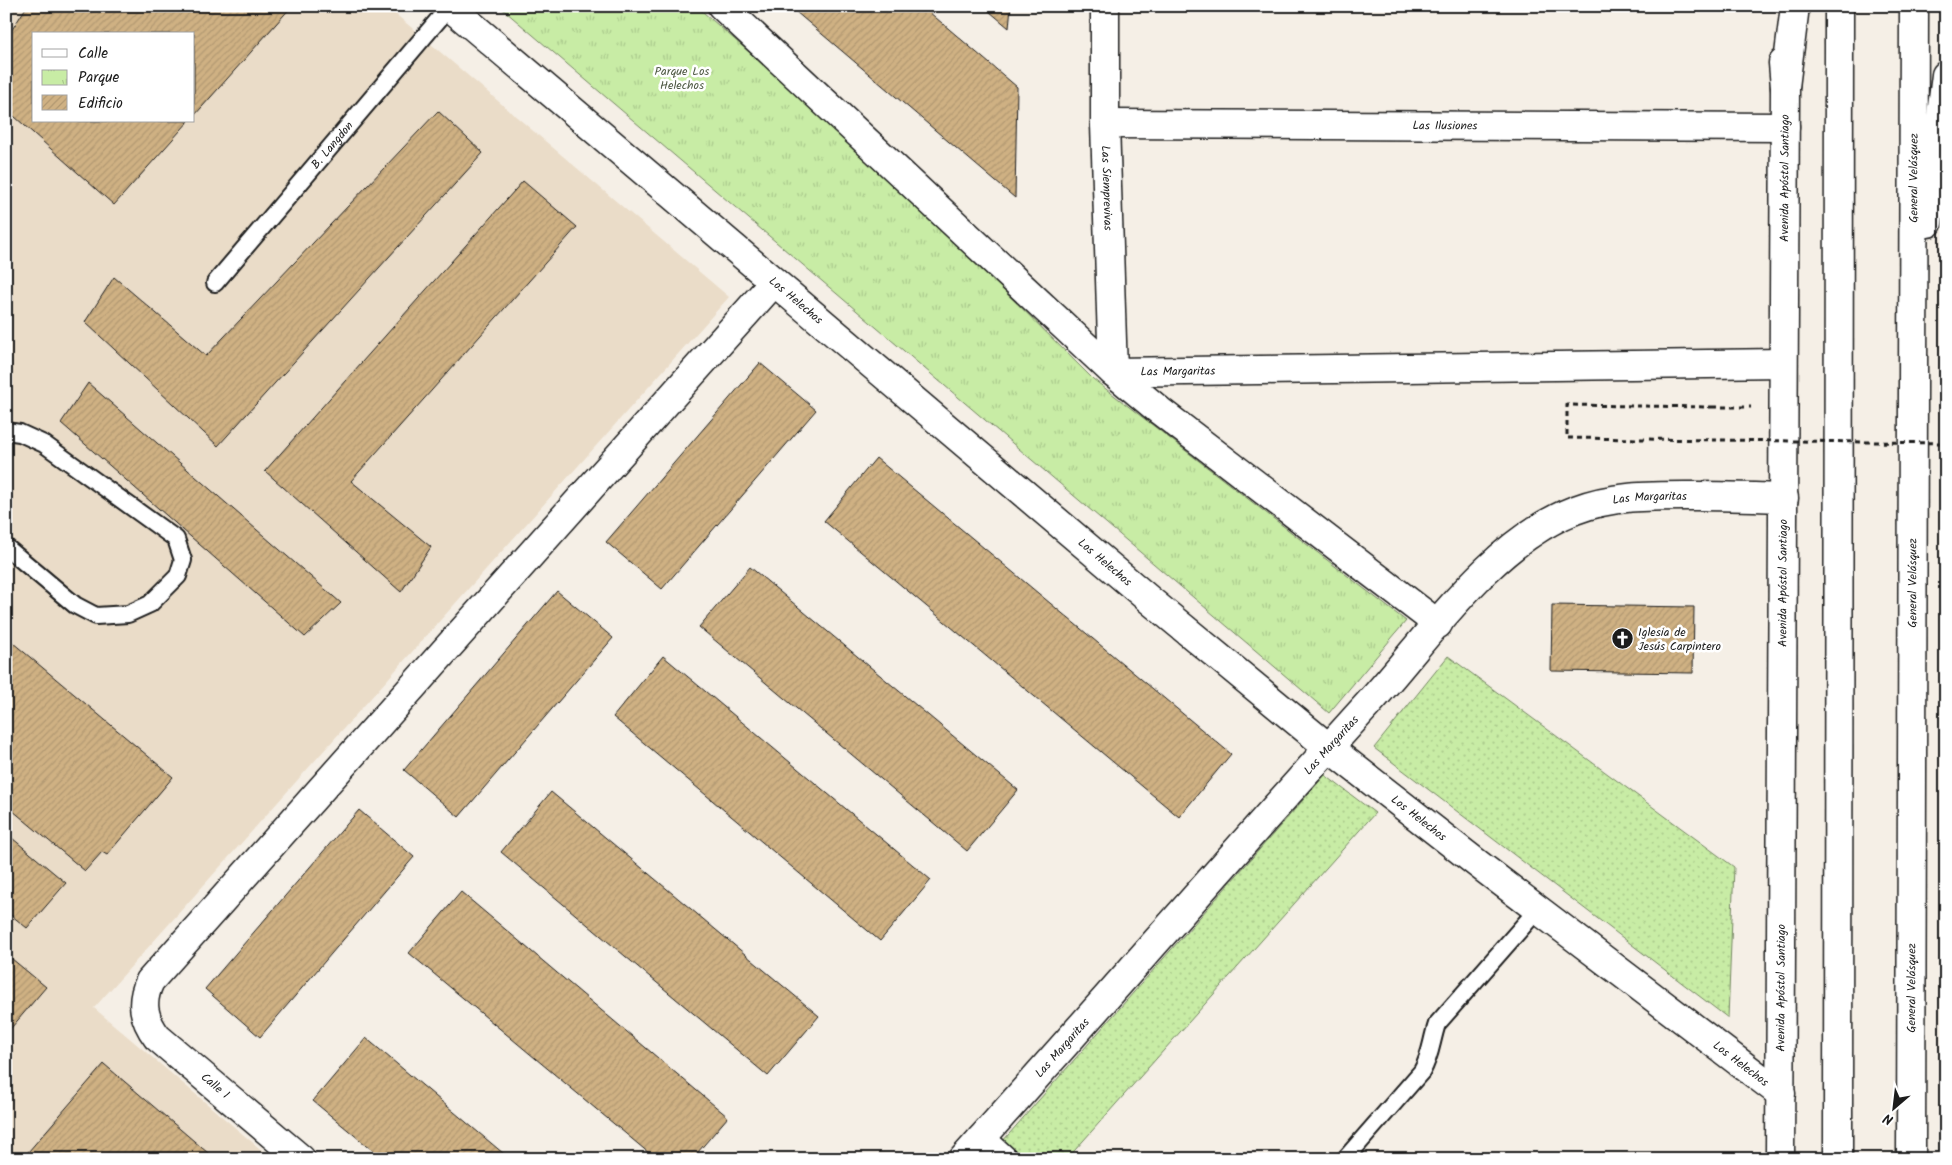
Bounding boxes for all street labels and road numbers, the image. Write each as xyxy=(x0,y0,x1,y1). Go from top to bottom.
street label: Avenida Apóstol Santiago xyxy=(1775,114,1794,242)
street label: Las Ilusiones xyxy=(1412,116,1478,135)
street label: B. Langdon xyxy=(306,117,358,173)
street label: General Velásquez xyxy=(1904,133,1923,223)
street label: Las Siemprevivas xyxy=(1096,145,1118,231)
street label: Los Helechos xyxy=(765,272,827,329)
street label: Las Margaritas xyxy=(1140,361,1215,381)
street label: Las Margaritas xyxy=(1611,486,1687,509)
street label: Avenida Apóstol Santiago xyxy=(1773,519,1792,647)
street label: Los Helechos xyxy=(1074,534,1136,591)
street label: General Velásquez xyxy=(1903,538,1922,628)
street label: Las Margaritas xyxy=(1299,711,1363,779)
street label: Los Helechos xyxy=(1387,790,1451,846)
street label: Avenida Apóstol Santiago xyxy=(1771,924,1791,1052)
street label: General Velásquez xyxy=(1902,943,1921,1033)
street label: Las Margaritas xyxy=(1030,1013,1094,1082)
street label: Los Helechos xyxy=(1709,1036,1773,1091)
street label: Calle 1 xyxy=(196,1068,234,1104)

